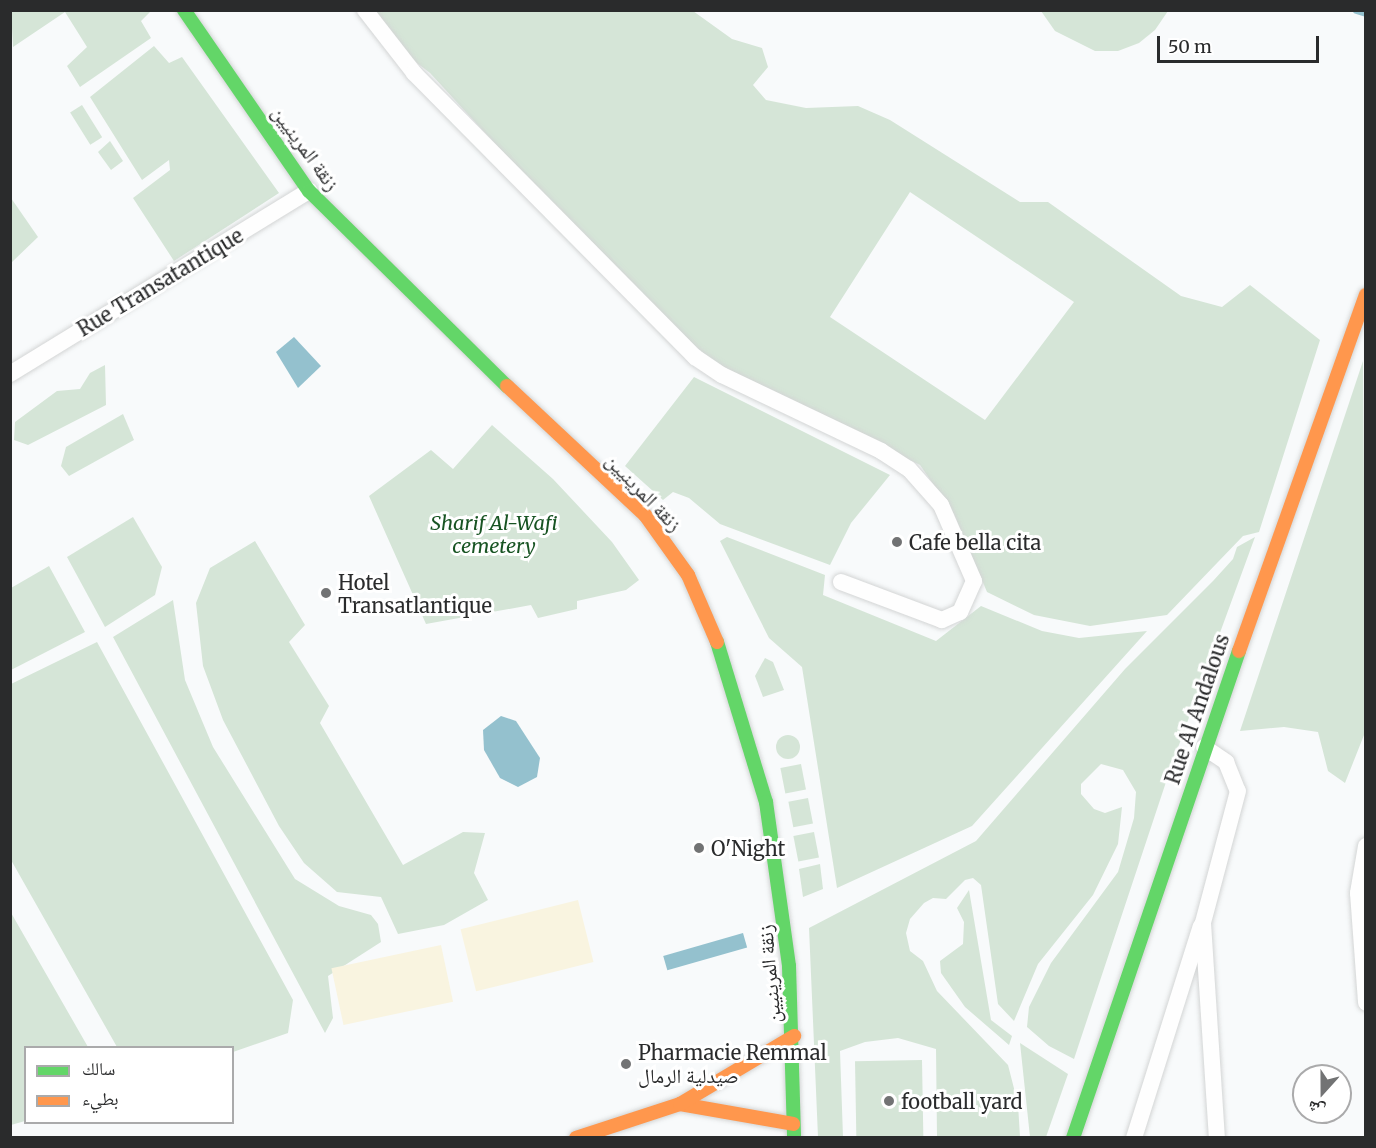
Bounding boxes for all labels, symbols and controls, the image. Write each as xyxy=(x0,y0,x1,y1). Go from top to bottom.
scale bar xyxy=(1160,24,1322,62)
text: 50 m xyxy=(1168,35,1212,58)
street label: زنقة المرينيين xyxy=(267,101,345,195)
street label: Rue Transatantique xyxy=(73,223,247,341)
street label: زنقة المرينيين xyxy=(601,448,687,536)
park label: Sharif Al-Wafi cemetery xyxy=(430,510,558,557)
place label: Cafe bella cita xyxy=(909,530,1041,554)
marker: Cafe bella cita xyxy=(890,535,904,549)
place label: Hotel Transatlantique xyxy=(338,570,492,617)
marker: Hotel Transatlantique xyxy=(319,586,333,600)
street label: Rue Al Andalous xyxy=(1160,631,1234,787)
place label: O'Night xyxy=(711,836,785,860)
marker: O'Night xyxy=(692,841,706,855)
street label: زنقة المرينيين xyxy=(753,924,785,1024)
place label: Pharmacie Remmal صيدلية الرمال xyxy=(638,1040,827,1087)
legend xyxy=(24,1046,234,1124)
text: سالك xyxy=(82,1057,115,1080)
marker: Pharmacie Remmal صيدلية الرمال xyxy=(619,1057,633,1071)
north arrow xyxy=(1292,1064,1352,1124)
text: بطيء xyxy=(82,1087,119,1110)
place label: football yard xyxy=(901,1089,1023,1113)
marker: football yard xyxy=(882,1094,896,1108)
text: ش xyxy=(1305,1097,1328,1121)

